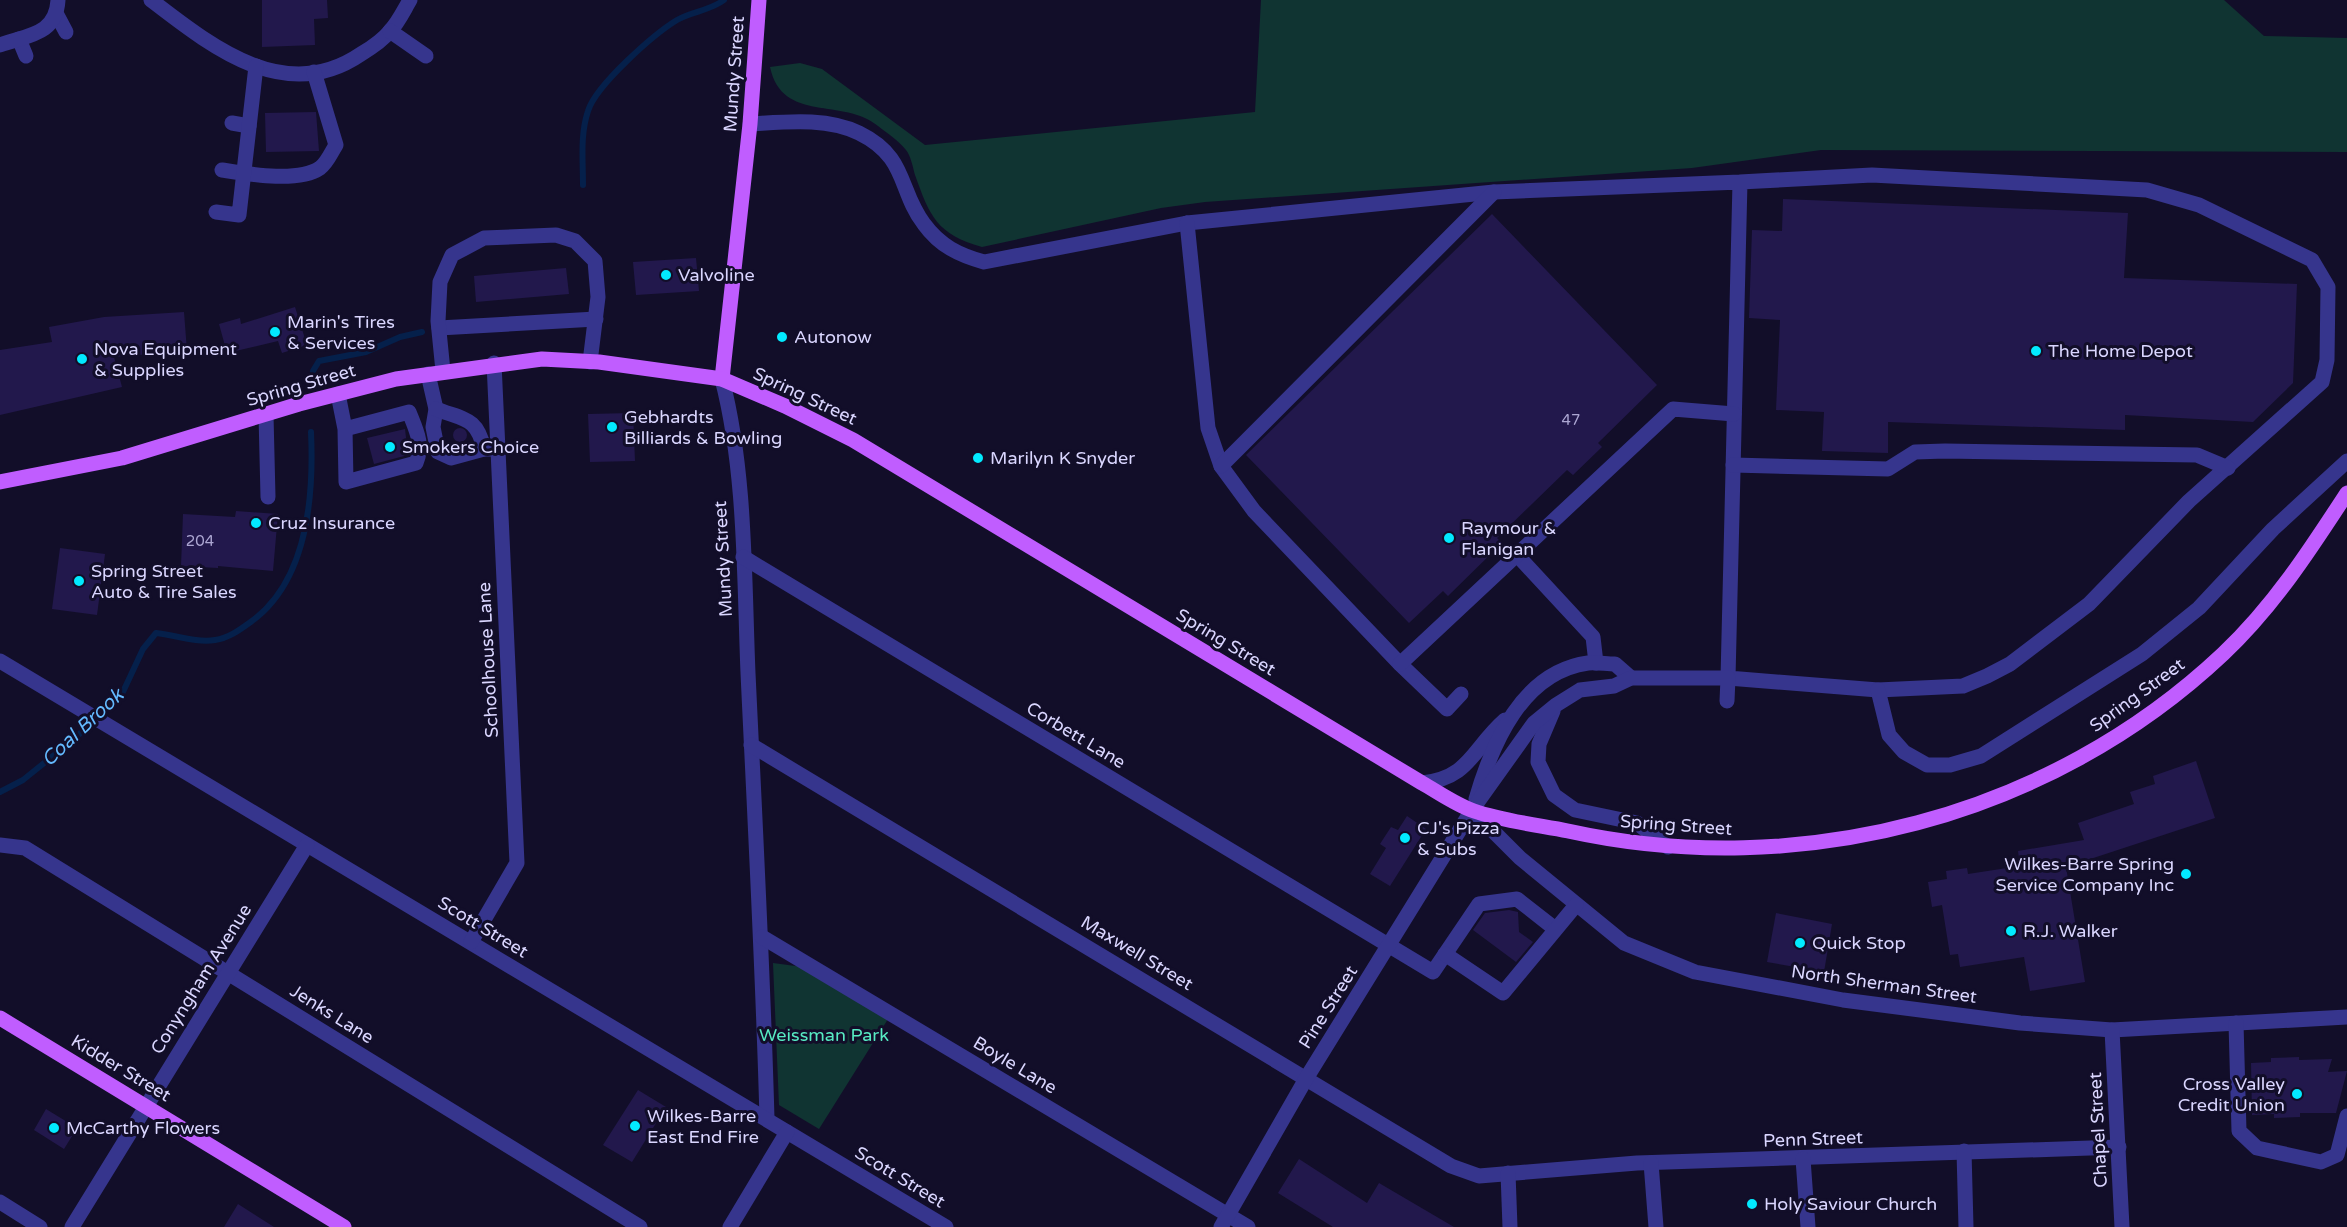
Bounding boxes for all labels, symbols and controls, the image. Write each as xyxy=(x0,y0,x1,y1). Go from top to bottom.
street label: Mundy Street xyxy=(719,15,749,133)
place label: Valvoline xyxy=(678,264,755,286)
marker: Valvoline xyxy=(659,268,673,282)
place label: Marin's Tires & Services xyxy=(287,311,395,354)
marker: Marin's Tires & Services xyxy=(268,325,282,339)
place label: Autonow xyxy=(794,326,872,348)
marker: Autonow xyxy=(775,330,789,344)
place label: Nova Equipment & Supplies xyxy=(94,338,237,381)
place label: The Home Depot xyxy=(2048,340,2193,362)
marker: The Home Depot xyxy=(2029,344,2043,358)
marker: Nova Equipment & Supplies xyxy=(75,352,89,366)
street label: Spring Street xyxy=(244,359,358,411)
street label: Spring Street xyxy=(750,362,861,430)
place label: Gebhardts Billiards & Bowling xyxy=(624,406,782,449)
house number: 47 xyxy=(1562,411,1580,429)
marker: Gebhardts Billiards & Bowling xyxy=(605,420,619,434)
place label: Smokers Choice xyxy=(402,436,539,458)
marker: Smokers Choice xyxy=(383,440,397,454)
place label: Marilyn K Snyder xyxy=(990,447,1135,469)
marker: Marilyn K Snyder xyxy=(971,451,985,465)
street label: Mundy Street xyxy=(709,500,737,618)
place label: Cruz Insurance xyxy=(268,512,395,534)
marker: Cruz Insurance xyxy=(249,516,263,530)
place label: Raymour & Flanigan xyxy=(1461,517,1557,560)
marker: Raymour & Flanigan xyxy=(1442,531,1456,545)
house number: 204 xyxy=(186,532,214,550)
place label: Spring Street Auto & Tire Sales xyxy=(91,560,237,603)
marker: Spring Street Auto & Tire Sales xyxy=(72,574,86,588)
street label: Schoolhouse Lane xyxy=(473,582,503,738)
street label: Spring Street xyxy=(1172,604,1280,680)
street label: Spring Street xyxy=(2085,653,2189,737)
water label: Coal Brook xyxy=(37,682,130,772)
street label: Corbett Lane xyxy=(1022,697,1130,773)
street label: Spring Street xyxy=(1619,810,1733,840)
place label: CJ's Pizza & Subs xyxy=(1417,817,1500,860)
marker: CJ's Pizza & Subs xyxy=(1398,831,1412,845)
place label: Wilkes-Barre Spring Service Company Inc xyxy=(1996,853,2174,896)
marker: Wilkes-Barre Spring Service Company Inc xyxy=(2179,867,2193,881)
street label: Scott Street xyxy=(434,891,532,963)
street label: Conyngham Avenue xyxy=(146,900,256,1058)
street label: Maxwell Street xyxy=(1077,911,1197,995)
place label: R.J. Walker xyxy=(2023,920,2118,942)
marker: R.J. Walker xyxy=(2004,924,2018,938)
place label: Quick Stop xyxy=(1812,932,1906,954)
marker: Quick Stop xyxy=(1793,936,1807,950)
street label: North Sherman Street xyxy=(1790,960,1978,1008)
street label: Pine Street xyxy=(1294,961,1362,1053)
street label: Jenks Lane xyxy=(286,980,378,1048)
park label: Weissman Park xyxy=(759,1024,889,1046)
street label: Kidder Street xyxy=(67,1030,175,1106)
street label: Boyle Lane xyxy=(969,1031,1061,1099)
street label: Chapel Street xyxy=(2084,1072,2112,1188)
place label: Cross Valley Credit Union xyxy=(2178,1073,2285,1116)
marker: Cross Valley Credit Union xyxy=(2290,1087,2304,1101)
place label: Wilkes-Barre East End Fire xyxy=(647,1105,759,1148)
place label: McCarthy Flowers xyxy=(66,1117,220,1139)
marker: Wilkes-Barre East End Fire xyxy=(628,1119,642,1133)
marker: McCarthy Flowers xyxy=(47,1121,61,1135)
street label: Penn Street xyxy=(1763,1126,1864,1152)
street label: Scott Street xyxy=(851,1141,949,1213)
place label: Holy Saviour Church xyxy=(1764,1193,1937,1215)
marker: Holy Saviour Church xyxy=(1745,1197,1759,1211)

